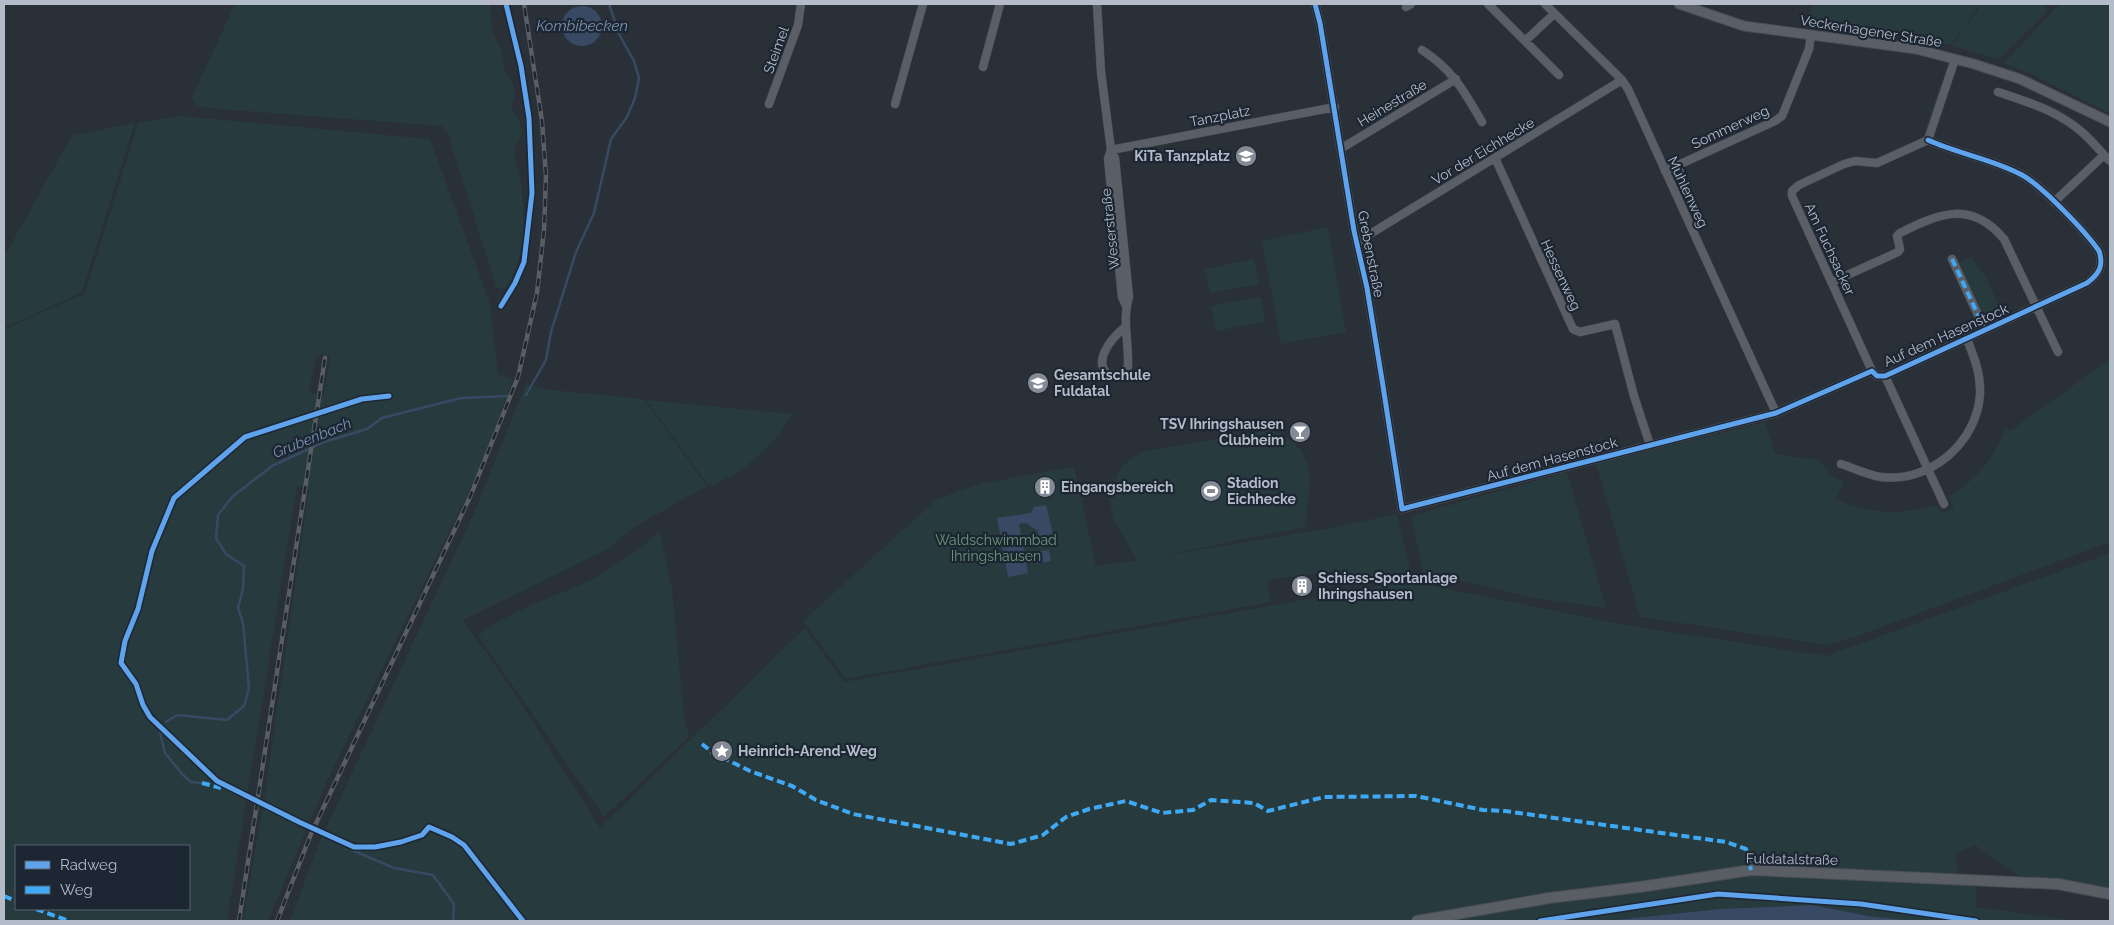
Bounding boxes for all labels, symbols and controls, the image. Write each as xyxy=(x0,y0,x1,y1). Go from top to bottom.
street label: Veckerhagener Straße xyxy=(1799,12,1943,50)
water label: Kombibecken xyxy=(536,17,628,35)
street label: Steimel xyxy=(760,24,792,76)
street label: Heinestraße xyxy=(1355,76,1429,130)
street label: Tanzplatz xyxy=(1188,102,1252,130)
street label: Sommerweg xyxy=(1689,102,1771,152)
street label: Vor der Eichhecke xyxy=(1429,114,1537,188)
school or university icon: KiTa Tanzplatz xyxy=(1234,144,1258,168)
place label: KiTa Tanzplatz xyxy=(1134,148,1230,164)
street label: Mühlenweg xyxy=(1665,154,1711,230)
street label: Weserstraße xyxy=(1098,188,1122,270)
street label: Am Fuchsacker xyxy=(1802,200,1858,298)
street label: Grebenstraße xyxy=(1355,209,1387,299)
street label: Hessenweg xyxy=(1538,237,1584,313)
street label: Auf dem Hasenstock xyxy=(1881,300,2011,370)
place label: Gesamtschule Fuldatal xyxy=(1054,367,1151,399)
school or university icon: Gesamtschule Fuldatal xyxy=(1026,371,1050,395)
water label: Grubenbach xyxy=(270,414,354,462)
place label: TSV Ihringshausen Clubheim xyxy=(1160,416,1284,448)
bar icon: TSV Ihringshausen Clubheim xyxy=(1288,420,1312,444)
street label: Auf dem Hasenstock xyxy=(1485,434,1620,484)
building icon: Eingangsbereich xyxy=(1033,475,1057,499)
place label: Stadion Eichhecke xyxy=(1227,475,1297,507)
place label: Eingangsbereich xyxy=(1061,479,1174,495)
sports icon: Stadion Eichhecke xyxy=(1199,479,1223,503)
park label: Waldschwimmbad Ihringshausen xyxy=(935,532,1057,564)
place label: Schiess-Sportanlage Ihringshausen xyxy=(1318,570,1458,602)
building icon: Schiess-Sportanlage Ihringshausen xyxy=(1290,574,1314,598)
place icon: Heinrich-Arend-Weg xyxy=(710,739,734,763)
place label: Heinrich-Arend-Weg xyxy=(738,743,877,759)
legend xyxy=(15,845,190,910)
street label: Fuldatalstraße xyxy=(1746,850,1838,868)
text: Radweg xyxy=(60,856,117,874)
text: Weg xyxy=(60,881,93,899)

